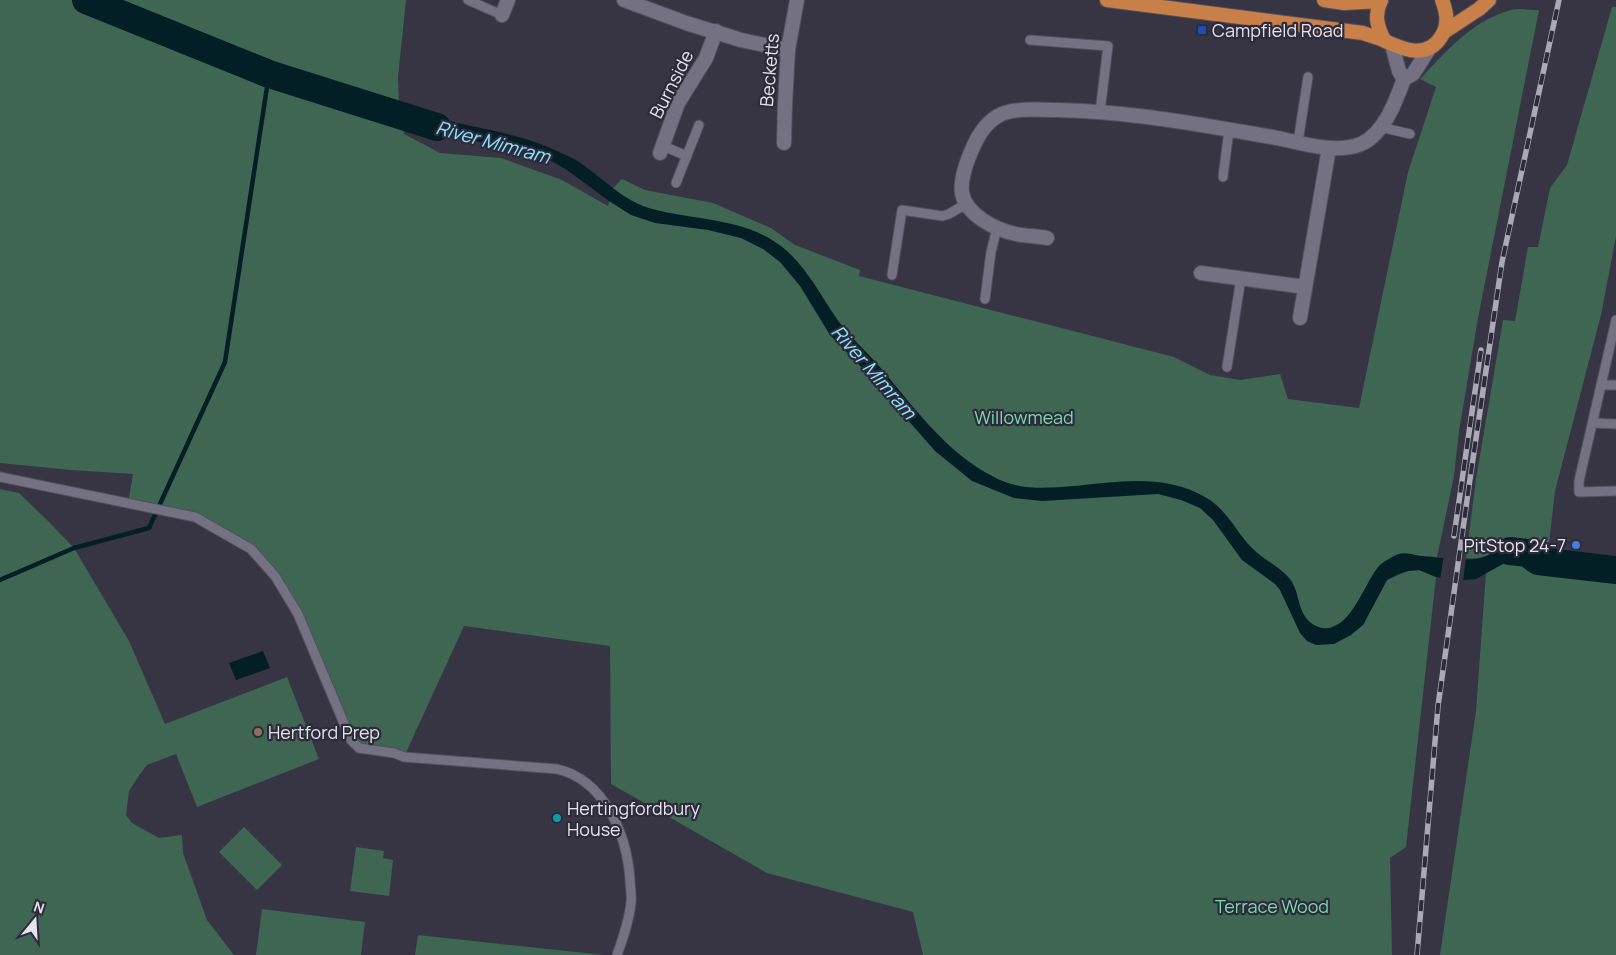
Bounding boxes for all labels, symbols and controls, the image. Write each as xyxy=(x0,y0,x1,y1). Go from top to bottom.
place label: Campfield Road xyxy=(1212,18,1343,42)
marker: Campfield Road xyxy=(1196,24,1208,36)
street label: Becketts xyxy=(754,32,784,108)
street label: Burnside xyxy=(644,46,698,122)
water label: River Mimram xyxy=(433,114,555,170)
water label: River Mimram xyxy=(826,319,923,426)
park label: Willowmead xyxy=(974,405,1074,429)
place label: PitStop 24-7 xyxy=(1464,533,1566,557)
marker: PitStop 24-7 xyxy=(1570,539,1582,551)
place label: Hertford Prep xyxy=(268,720,380,744)
marker: Hertford Prep xyxy=(252,726,264,738)
place label: Hertingfordbury House xyxy=(567,796,700,841)
marker: Hertingfordbury House xyxy=(551,812,563,824)
park label: Terrace Wood xyxy=(1215,894,1329,918)
north arrow xyxy=(10,895,60,945)
text: N xyxy=(31,897,47,918)

